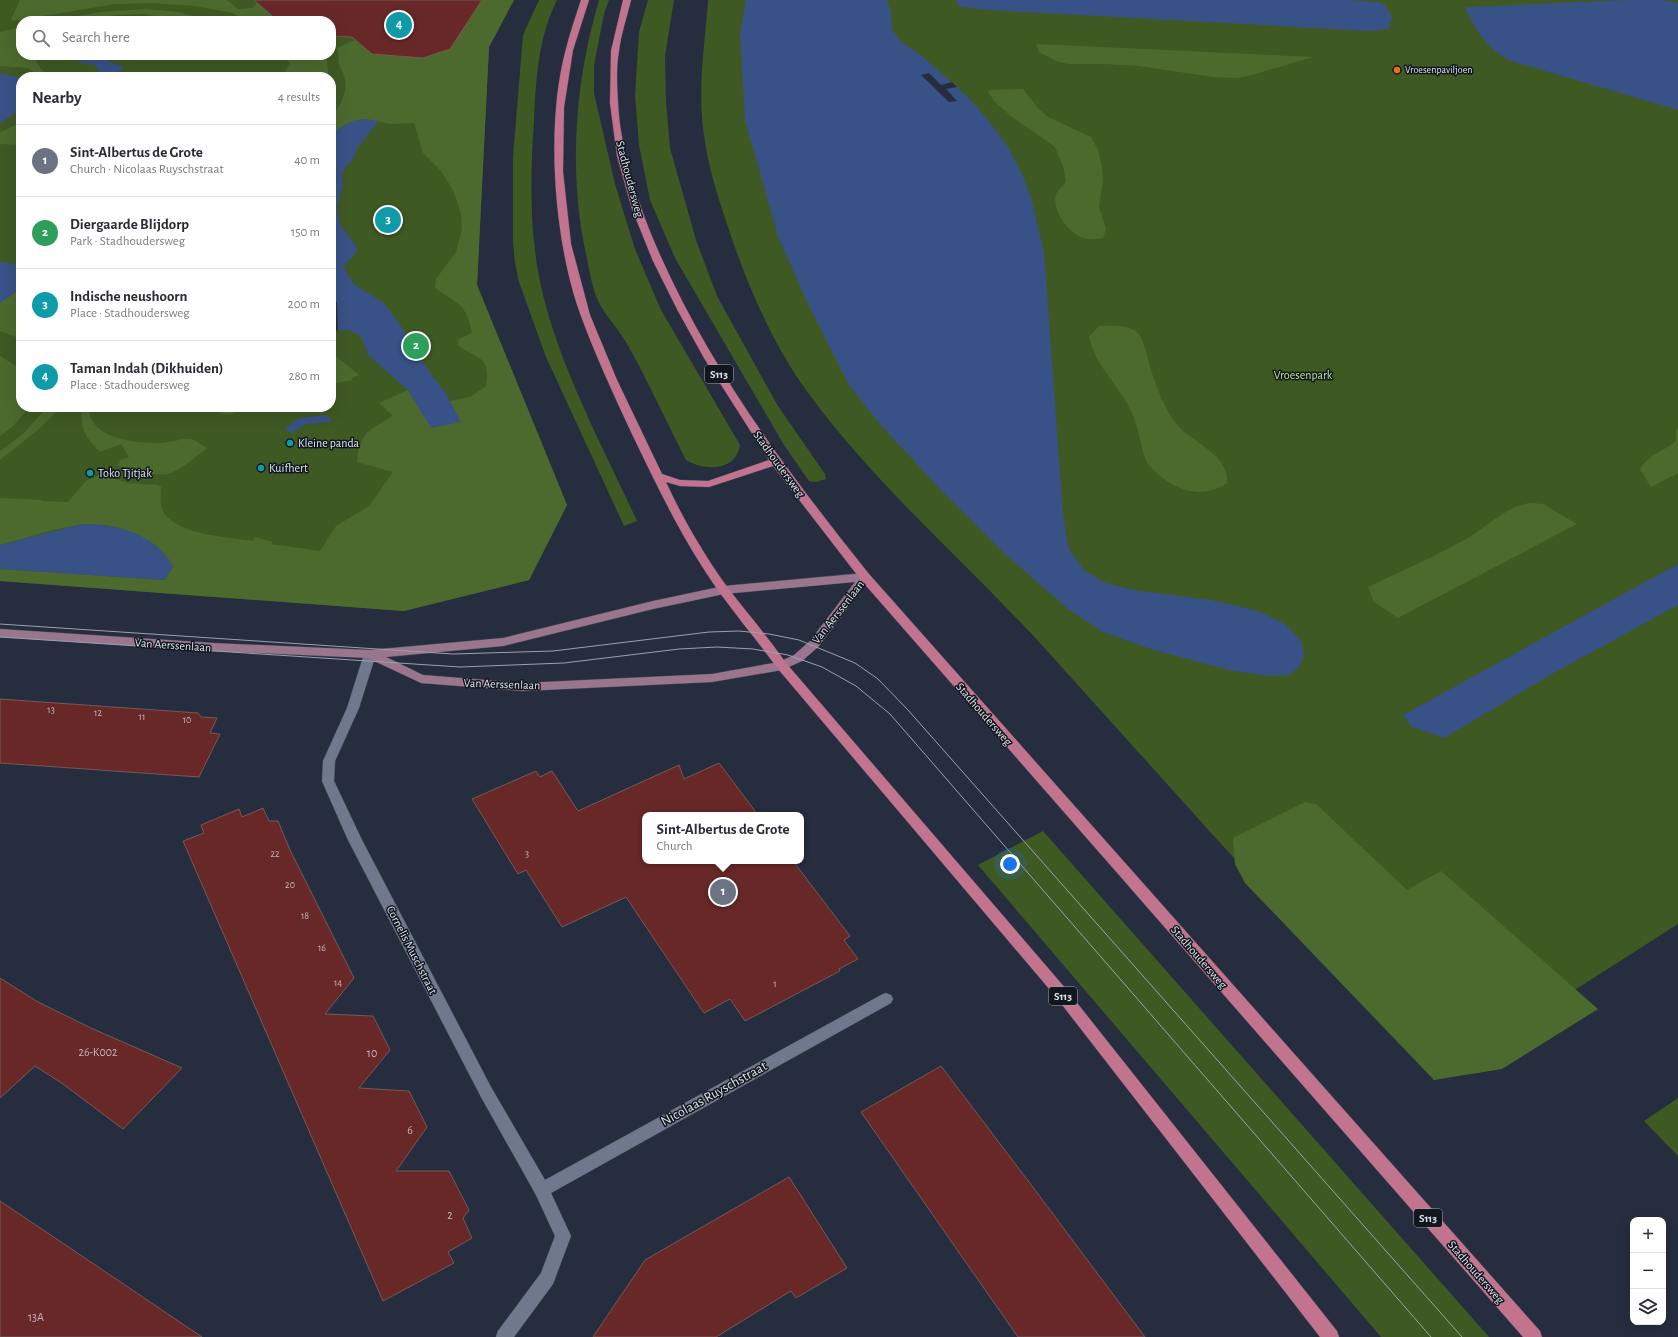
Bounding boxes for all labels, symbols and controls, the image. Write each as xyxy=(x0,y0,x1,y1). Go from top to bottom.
pin: 4 xyxy=(386,10,412,40)
search box xyxy=(16,16,336,60)
icon: search xyxy=(30,27,52,49)
text: Search here xyxy=(62,30,130,45)
marker: Vroesenpaviljoen xyxy=(1392,65,1402,75)
place label: Vroesenpaviljoen xyxy=(1405,65,1472,75)
text: Nearby xyxy=(32,89,82,106)
text: 4 results xyxy=(278,91,320,104)
street label: Stadhoudersweg xyxy=(614,139,646,219)
text: Sint-Albertus de Grote xyxy=(70,145,203,160)
text: 1 xyxy=(43,154,47,167)
text: 40 m xyxy=(294,154,320,167)
text: Church · Nicolaas Ruyschstraat xyxy=(70,163,224,176)
pin: 3 xyxy=(375,205,401,235)
text: Diergaarde Blijdorp xyxy=(70,217,189,232)
text: 2 xyxy=(42,226,48,239)
text: 150 m xyxy=(291,226,320,239)
text: Park · Stadhoudersweg xyxy=(70,235,185,248)
text: Indische neushoorn xyxy=(70,289,187,304)
text: 3 xyxy=(42,298,48,311)
text: 200 m xyxy=(288,298,320,311)
text: Place · Stadhoudersweg xyxy=(70,307,190,320)
pin: 2 xyxy=(403,331,429,361)
text: Taman Indah (Dikhuiden) xyxy=(70,361,224,376)
road number: S113 xyxy=(705,365,733,383)
park label: Vroesenpark xyxy=(1274,369,1333,381)
text: 4 xyxy=(42,370,48,383)
text: 280 m xyxy=(289,370,320,383)
text: Place · Stadhoudersweg xyxy=(70,379,190,392)
street label: Stadhoudersweg xyxy=(751,429,807,499)
place label: Kleine panda xyxy=(298,437,360,449)
marker: Kleine panda xyxy=(285,438,295,448)
place label: Kuifhert xyxy=(269,462,308,474)
marker: Kuifhert xyxy=(256,463,266,473)
place label: Toko Tjitjak xyxy=(98,467,152,480)
marker: Toko Tjitjak xyxy=(85,468,95,478)
street label: Van Aerssenlaan xyxy=(810,578,866,646)
street label: Van Aerssenlaan xyxy=(134,636,212,654)
street label: Van Aerssenlaan xyxy=(464,677,540,691)
street label: Stadhoudersweg xyxy=(954,680,1014,748)
house number: 13 xyxy=(47,705,55,715)
house number: 12 xyxy=(94,708,102,718)
house number: 11 xyxy=(139,712,145,722)
house number: 10 xyxy=(183,715,191,725)
popup xyxy=(642,812,804,864)
text: Sint-Albertus de Grote xyxy=(657,822,789,837)
text: Church xyxy=(657,840,693,853)
house number: 22 xyxy=(270,849,280,859)
house number: 3 xyxy=(525,849,529,859)
your location xyxy=(1000,854,1020,874)
pin: 1 xyxy=(710,877,736,907)
house number: 20 xyxy=(285,880,295,890)
street label: Cornelis Muschstraat xyxy=(385,904,439,996)
house number: 18 xyxy=(301,911,309,921)
street label: Stadhoudersweg xyxy=(1169,923,1229,991)
house number: 16 xyxy=(318,943,326,953)
house number: 14 xyxy=(334,978,342,988)
house number: 1 xyxy=(773,979,777,989)
road number: S113 xyxy=(1049,987,1077,1005)
house number: 26-K002 xyxy=(78,1046,118,1058)
house number: 10 xyxy=(367,1047,377,1059)
street label: Nicolaas Ruyschstraat xyxy=(659,1059,770,1129)
house number: 6 xyxy=(407,1124,413,1136)
house number: 2 xyxy=(447,1209,453,1221)
road number: S113 xyxy=(1414,1209,1442,1227)
map controls xyxy=(1630,1217,1666,1325)
button: + xyxy=(1630,1217,1666,1253)
street label: Stadhoudersweg xyxy=(1446,1238,1506,1306)
button: − xyxy=(1630,1253,1666,1289)
button: layers xyxy=(1630,1289,1666,1325)
house number: 13A xyxy=(28,1311,44,1323)

